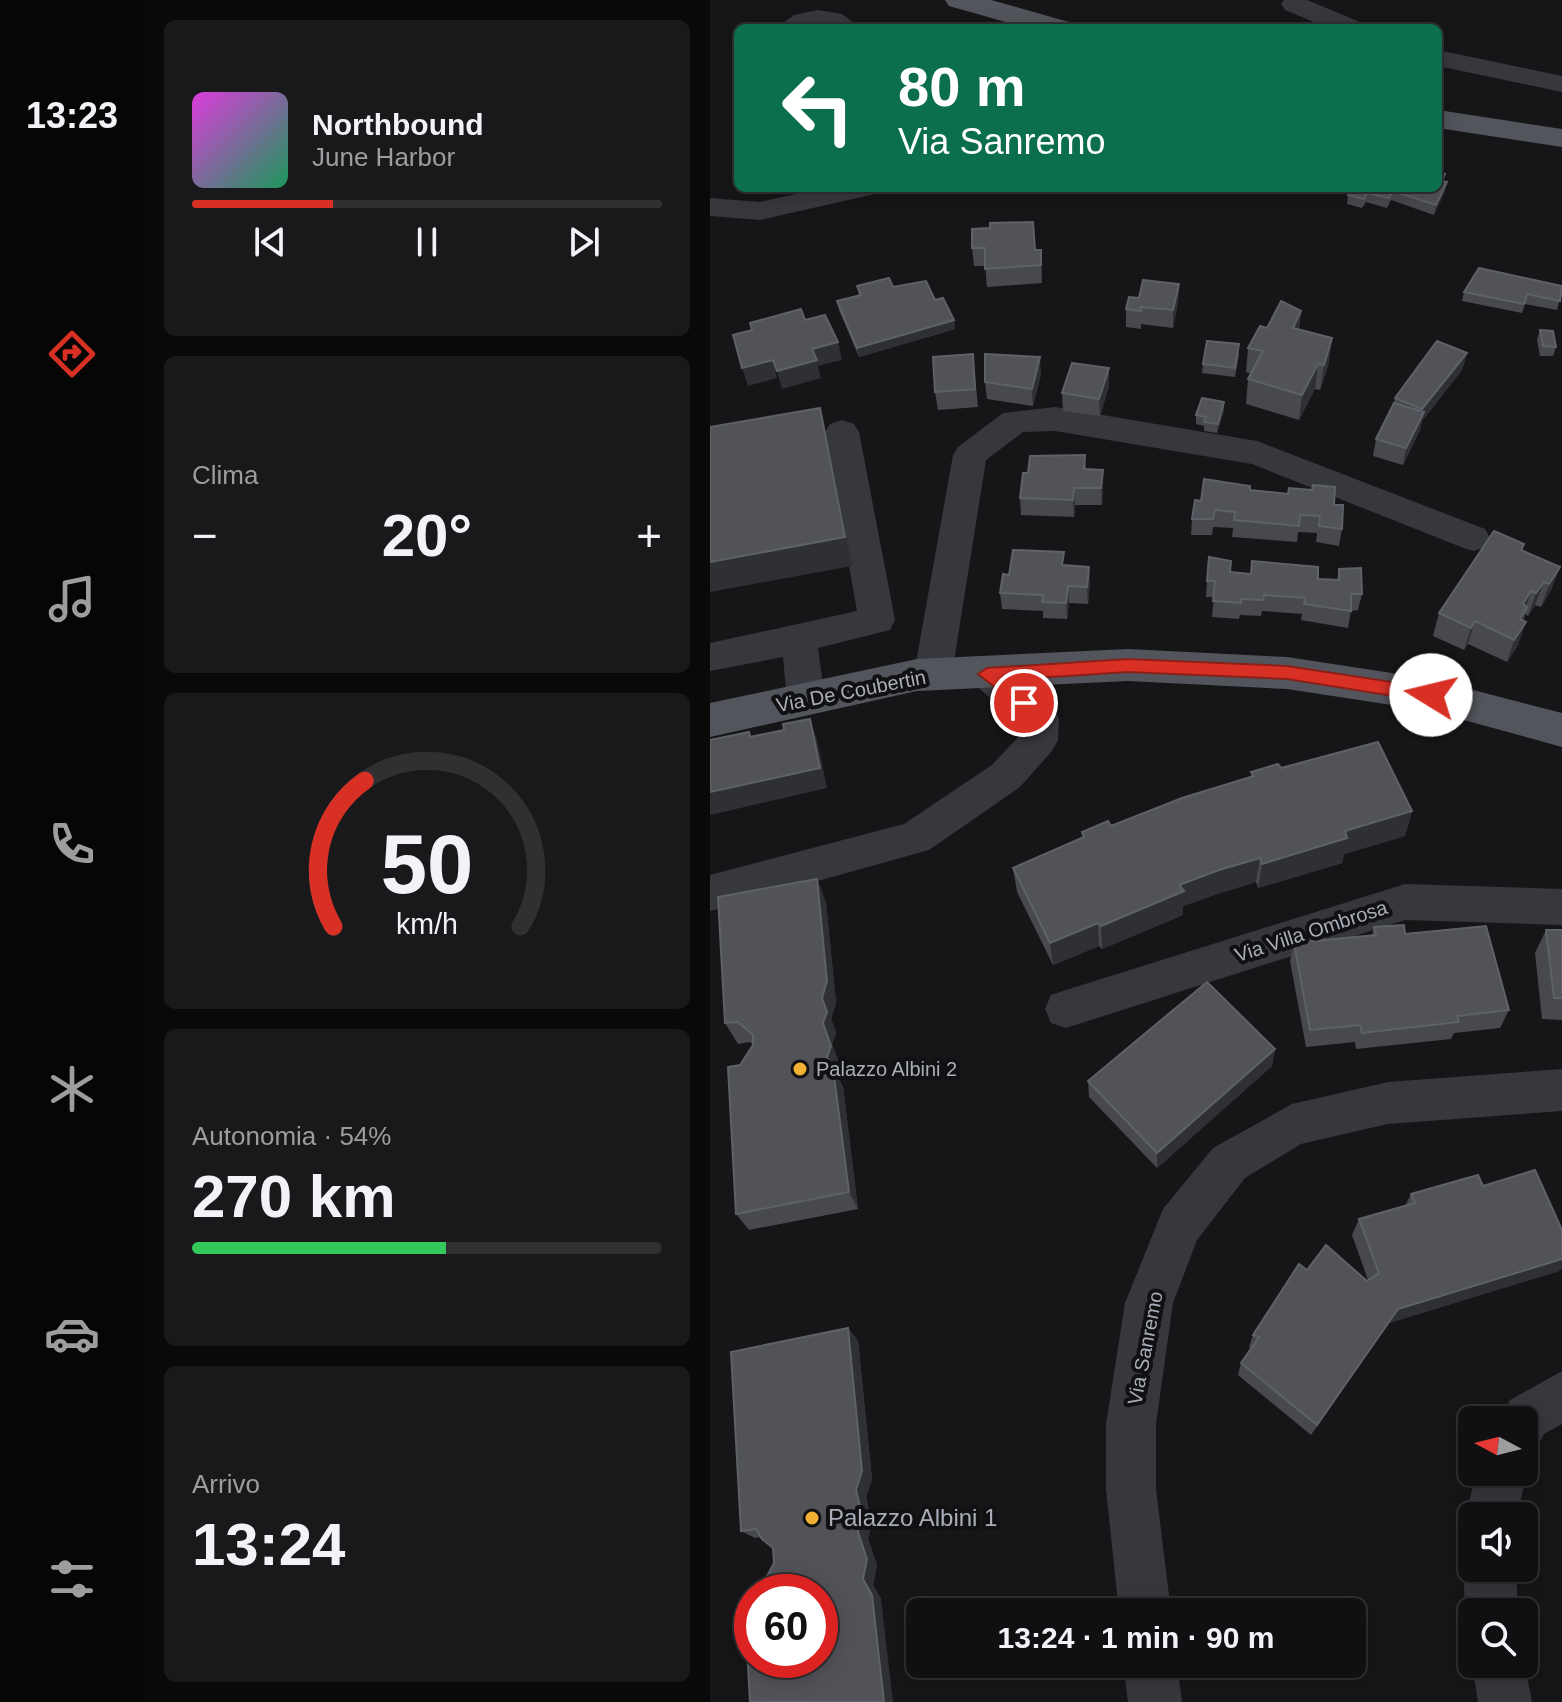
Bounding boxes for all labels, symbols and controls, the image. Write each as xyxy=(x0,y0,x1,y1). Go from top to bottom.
text: 80 m xyxy=(898,55,1026,118)
icon: left xyxy=(766,56,870,160)
text: 13:23 xyxy=(26,95,118,136)
text: Northbound xyxy=(312,108,484,141)
text: Via Sanremo xyxy=(898,121,1105,162)
text: June Harbor xyxy=(312,142,455,172)
icon: previous xyxy=(248,220,292,264)
icon: pause xyxy=(405,220,449,264)
icon: next xyxy=(562,220,606,264)
icon: directions xyxy=(44,326,100,382)
text: Clima xyxy=(192,460,258,490)
text: 20° xyxy=(382,502,472,569)
text: − xyxy=(192,511,218,560)
text: + xyxy=(636,511,662,560)
icon: music xyxy=(44,571,100,627)
position arrow xyxy=(1389,653,1473,737)
street label: Via De Coubertin xyxy=(774,666,928,716)
pin xyxy=(990,669,1058,737)
icon: arrive xyxy=(1002,681,1046,725)
icon: phone xyxy=(44,816,100,872)
text: 50 xyxy=(381,818,473,911)
street label: Via Villa Ombrosa xyxy=(1232,896,1391,966)
text: km/h xyxy=(396,908,458,940)
place label: Palazzo Albini 2 xyxy=(816,1058,957,1080)
marker: Palazzo Albini 2 xyxy=(791,1060,809,1078)
icon: climate xyxy=(44,1061,100,1117)
text: Autonomia · 54% xyxy=(192,1121,391,1151)
text: 270 km xyxy=(192,1163,396,1230)
street label: Via Sanremo xyxy=(1123,1289,1167,1407)
icon: car xyxy=(44,1306,100,1362)
north arrow xyxy=(1458,1406,1538,1486)
map controls xyxy=(1458,1406,1538,1678)
text: Arrivo xyxy=(192,1469,260,1499)
button: sound xyxy=(1458,1502,1538,1582)
place label: Palazzo Albini 1 xyxy=(828,1504,997,1531)
marker: Palazzo Albini 1 xyxy=(803,1509,821,1527)
text: 13:24 xyxy=(192,1511,345,1578)
icon: filters xyxy=(44,1551,100,1607)
speed limit sign: 60 xyxy=(734,1574,838,1678)
button: search xyxy=(1458,1598,1538,1678)
text: 13:24 · 1 min · 90 m xyxy=(998,1621,1274,1654)

